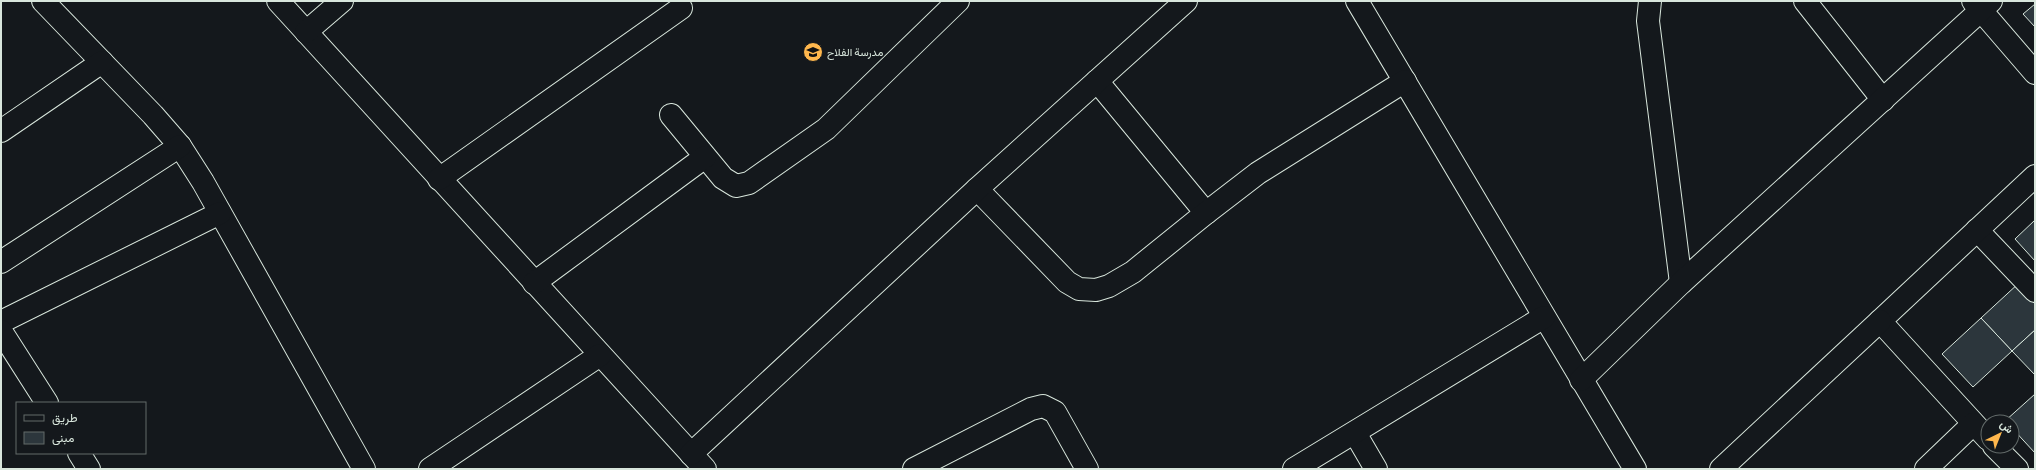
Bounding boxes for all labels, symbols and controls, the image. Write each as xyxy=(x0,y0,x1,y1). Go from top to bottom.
school or university icon: مدرسة الفلاح xyxy=(802,41,824,63)
place label: مدرسة الفلاح xyxy=(827,46,883,60)
legend xyxy=(16,402,146,454)
text: طريق xyxy=(52,411,78,426)
north arrow xyxy=(1980,414,2020,454)
text: ش xyxy=(1997,418,2016,436)
text: مبنى xyxy=(52,431,74,446)

